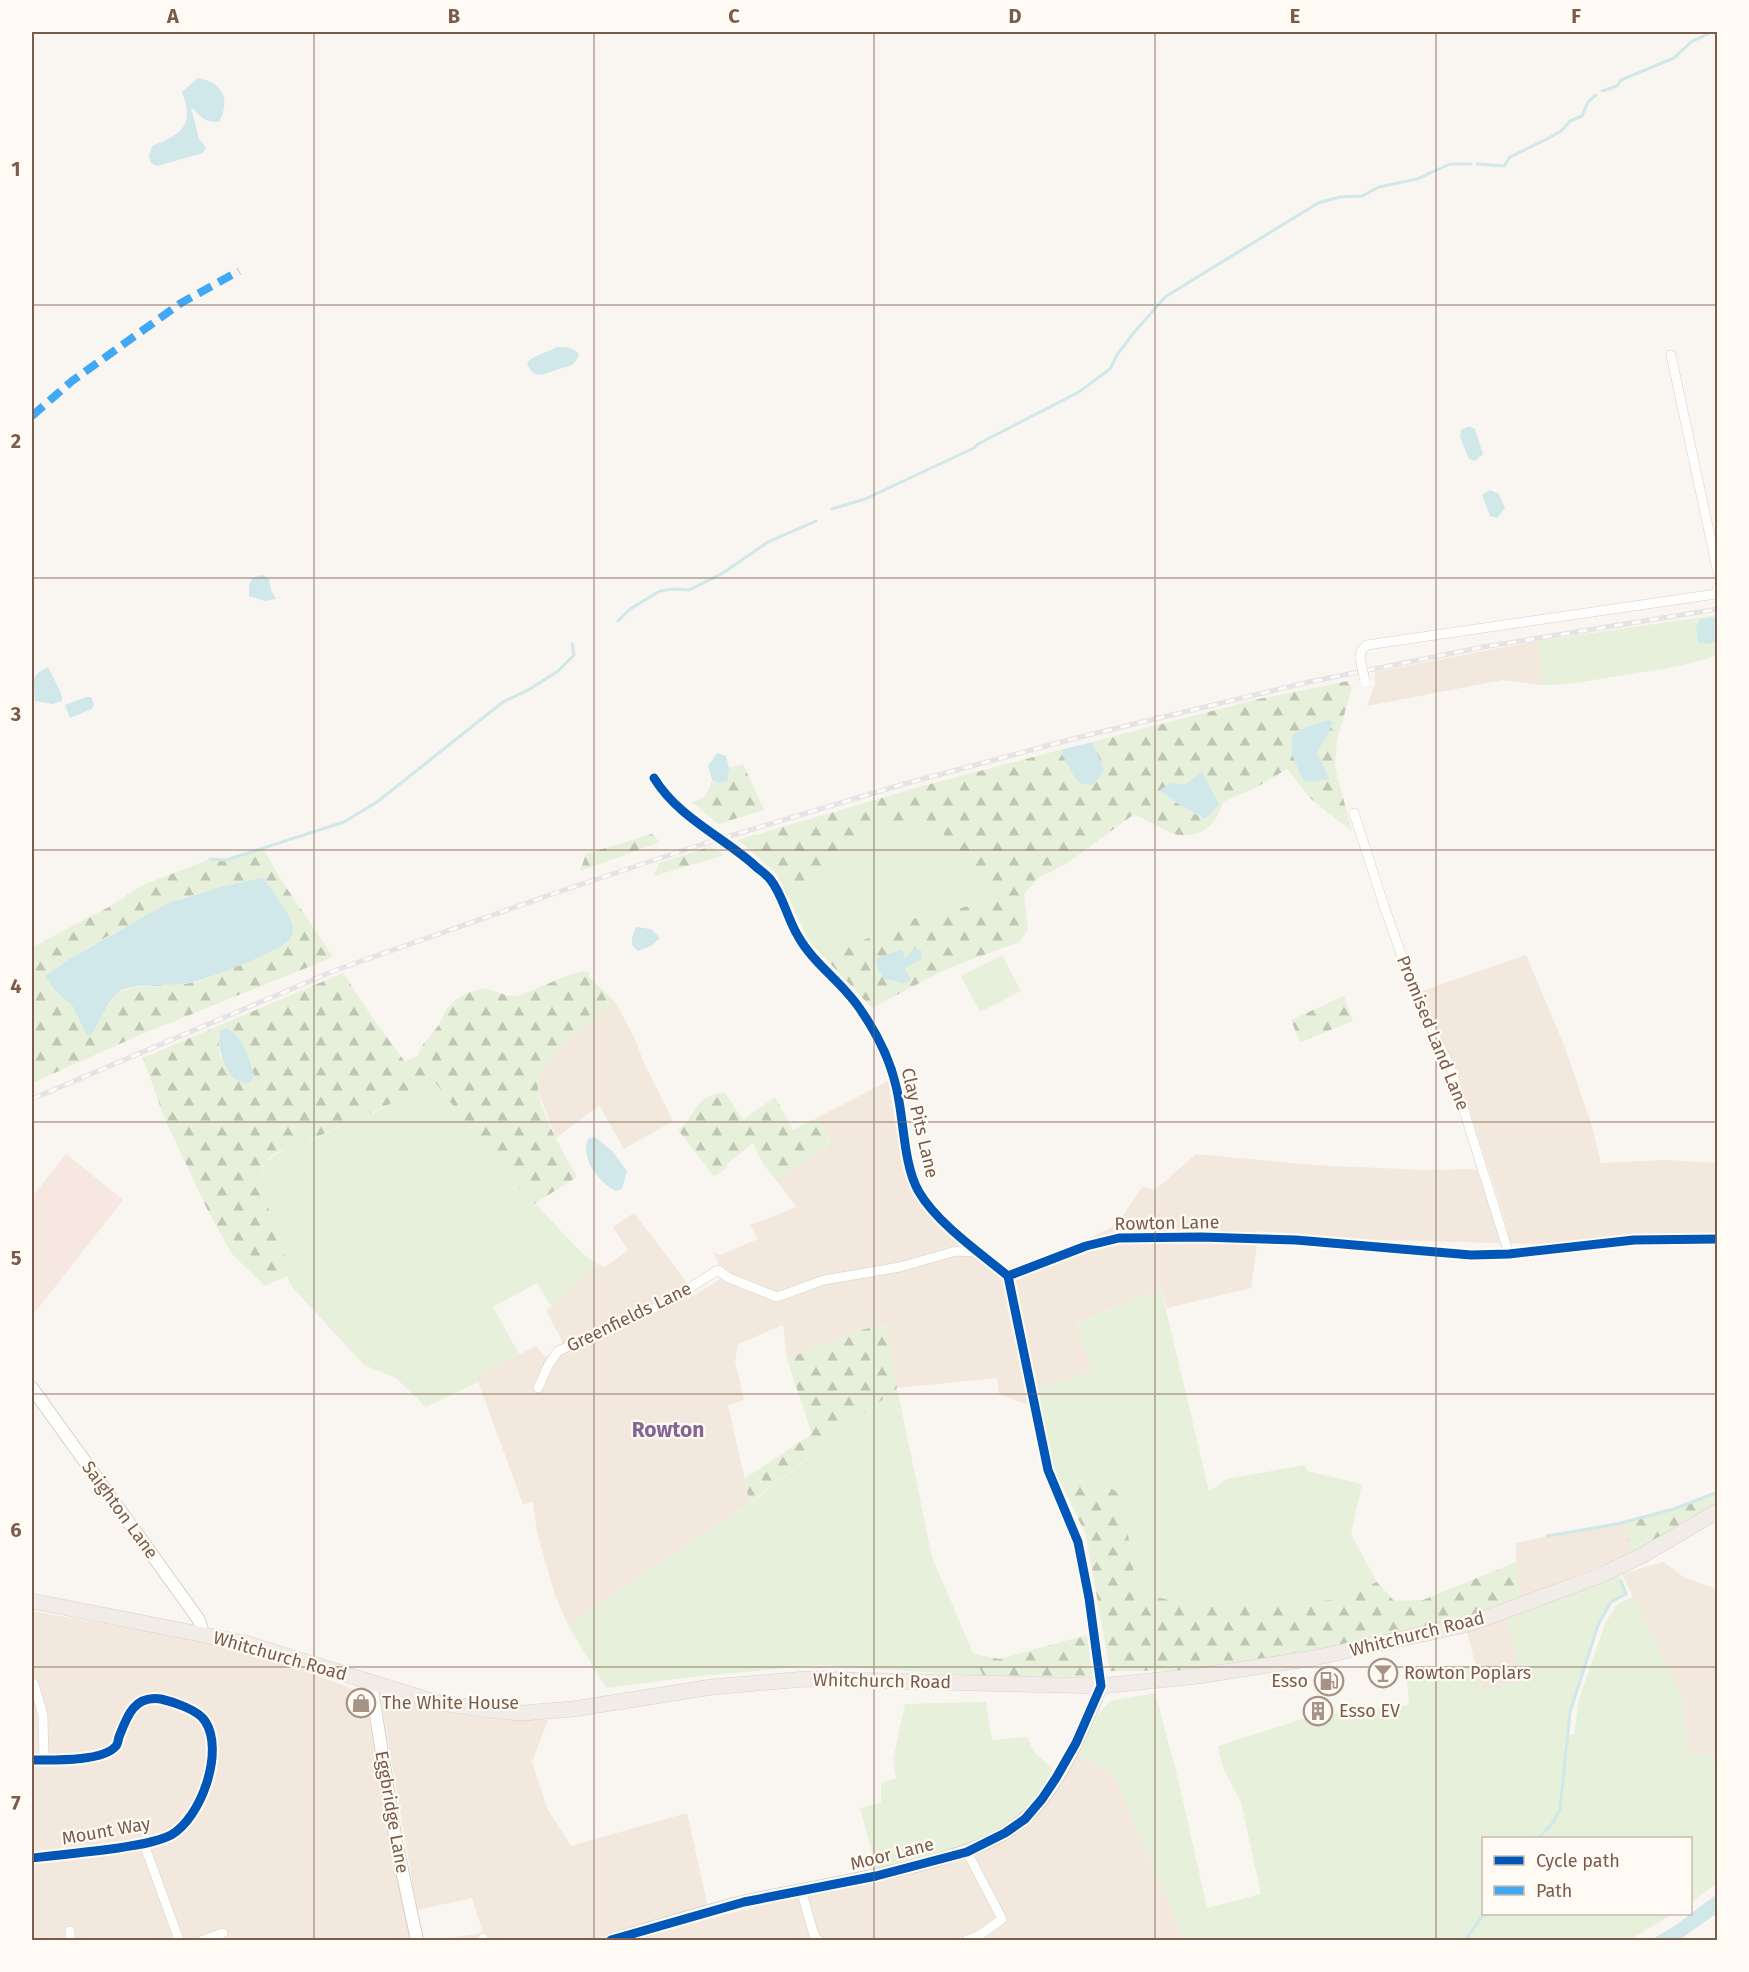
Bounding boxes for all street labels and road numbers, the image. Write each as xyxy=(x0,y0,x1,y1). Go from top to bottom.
street label: Promised Land Lane xyxy=(1392,952,1474,1114)
street label: Clay Pits Lane xyxy=(897,1066,943,1180)
street label: Rowton Lane xyxy=(1114,1211,1220,1235)
street label: Greenfields Lane xyxy=(563,1277,695,1357)
street label: Saighton Lane xyxy=(77,1457,163,1563)
street label: Whitchurch Road xyxy=(1347,1607,1487,1661)
street label: Whitchurch Road xyxy=(211,1626,349,1686)
street label: Whitchurch Road xyxy=(813,1669,951,1693)
street label: Eggbridge Lane xyxy=(370,1749,414,1875)
street label: Mount Way xyxy=(60,1812,152,1850)
street label: Moor Lane xyxy=(848,1833,936,1875)

